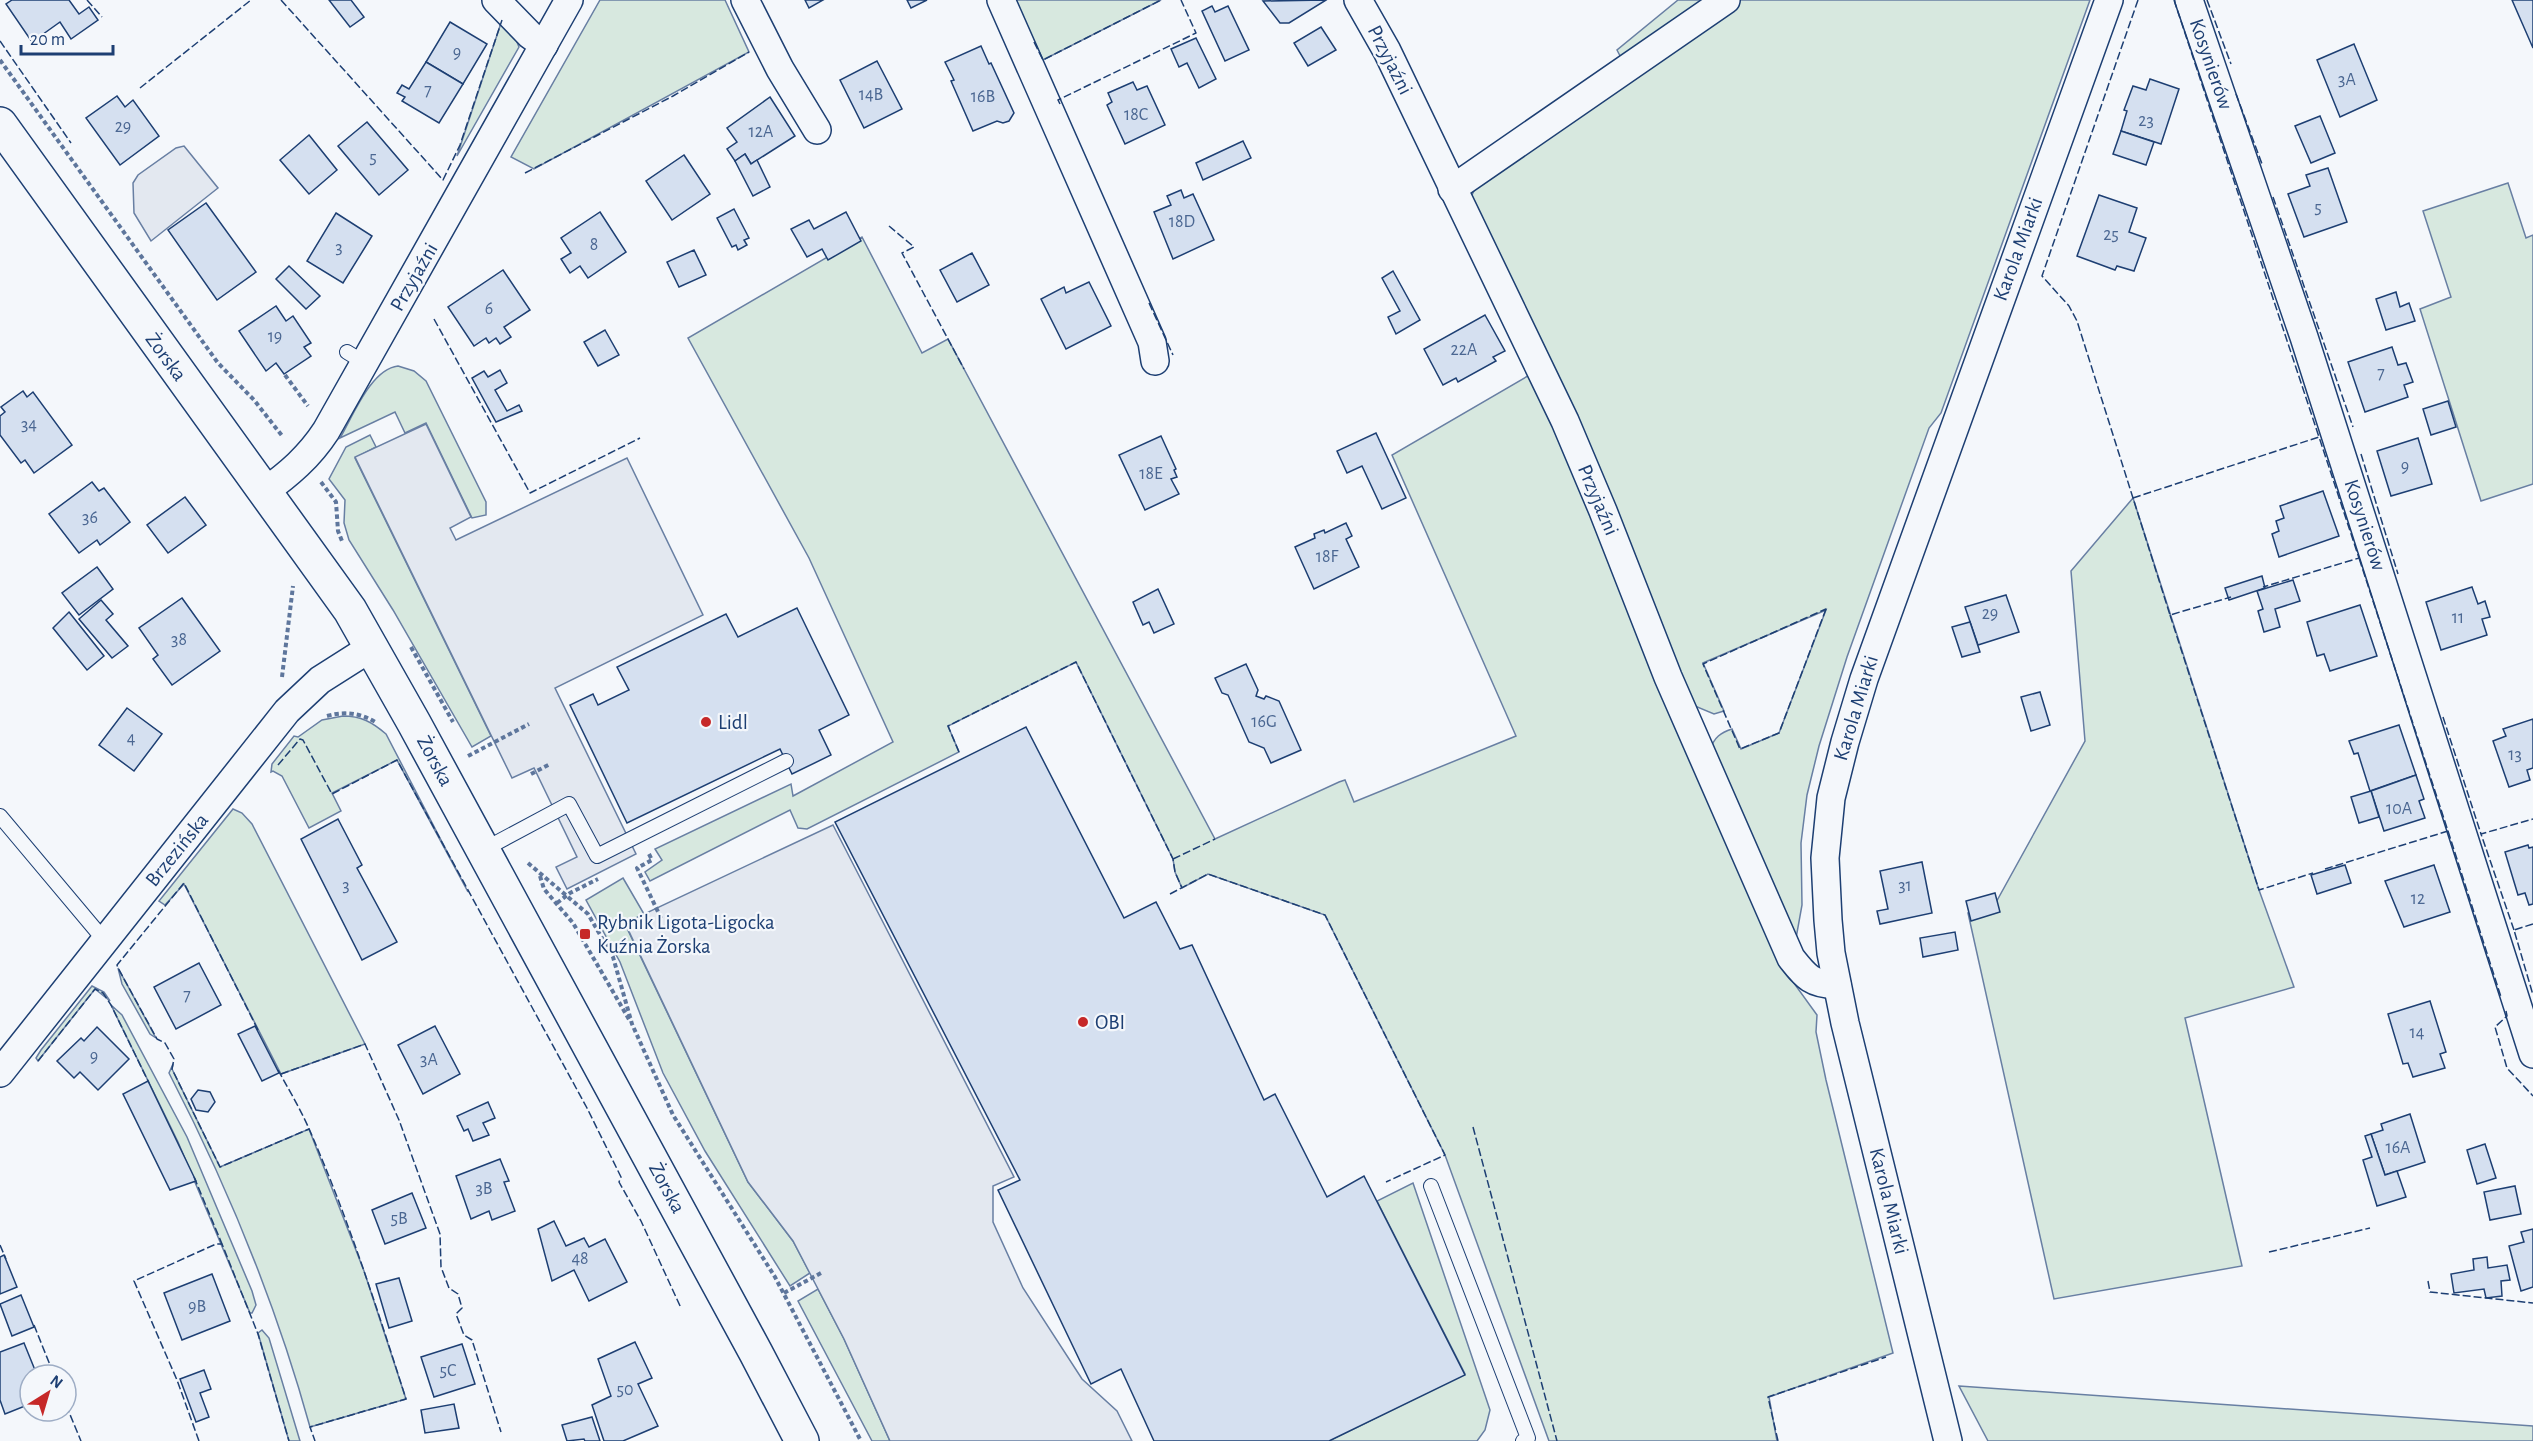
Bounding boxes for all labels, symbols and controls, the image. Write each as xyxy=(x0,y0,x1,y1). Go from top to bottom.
street label: Kosynierów xyxy=(2186,16,2236,112)
scale bar xyxy=(21,18,112,56)
street label: Przyjaźni xyxy=(1364,22,1416,98)
text: 20 m xyxy=(30,31,65,49)
house number: 9 xyxy=(453,44,461,62)
house number: 3A xyxy=(2338,71,2357,89)
house number: 7 xyxy=(424,82,432,100)
house number: 14B xyxy=(859,86,883,104)
house number: 16B xyxy=(971,88,995,106)
house number: 18C xyxy=(1124,106,1148,124)
house number: 23 xyxy=(2138,112,2154,130)
house number: 29 xyxy=(115,118,131,136)
house number: 12A xyxy=(749,123,774,141)
house number: 5 xyxy=(369,149,377,167)
street label: Karola Miarki xyxy=(1990,194,2046,304)
house number: 5 xyxy=(2314,199,2322,217)
house number: 18D xyxy=(1169,213,1195,231)
house number: 25 xyxy=(2103,226,2119,244)
house number: 8 xyxy=(590,236,598,254)
house number: 3 xyxy=(335,239,343,257)
street label: Przyjaźni xyxy=(386,239,442,315)
house number: 6 xyxy=(485,300,493,318)
street label: Żorska xyxy=(142,328,191,385)
house number: 19 xyxy=(268,328,282,346)
house number: 22A xyxy=(1451,341,1478,359)
house number: 7 xyxy=(2377,365,2385,383)
house number: 34 xyxy=(21,416,37,434)
house number: 9 xyxy=(2401,458,2409,476)
street label: Przyjaźni xyxy=(1574,461,1622,539)
house number: 18E xyxy=(1139,465,1163,483)
street label: Kosynierów xyxy=(2340,477,2390,573)
house number: 36 xyxy=(82,509,98,527)
house number: 18F xyxy=(1316,548,1338,566)
house number: 29 xyxy=(1982,605,1998,623)
house number: 11 xyxy=(2452,609,2464,627)
house number: 38 xyxy=(171,631,187,649)
street label: Karola Miarki xyxy=(1830,653,1882,763)
place label: Lidl xyxy=(718,712,748,733)
house number: 16G xyxy=(1251,713,1277,731)
marker: Lidl xyxy=(699,715,713,729)
house number: 4 xyxy=(127,730,136,748)
street label: Żorska xyxy=(413,732,458,790)
house number: 13 xyxy=(2508,746,2522,764)
house number: 10A xyxy=(2386,800,2413,818)
street label: Brzezińska xyxy=(141,809,213,890)
house number: 3 xyxy=(342,877,350,895)
house number: 31 xyxy=(1898,877,1912,895)
house number: 12 xyxy=(2411,890,2425,908)
place label: Rybnik Ligota-Ligocka Kuźnia Żorska xyxy=(597,912,775,957)
marker: Rybnik Ligota-Ligocka Kuźnia Żorska xyxy=(578,927,592,941)
house number: 7 xyxy=(183,987,191,1005)
place label: OBI xyxy=(1095,1012,1125,1033)
marker: OBI xyxy=(1076,1015,1090,1029)
house number: 14 xyxy=(2410,1024,2425,1042)
house number: 9 xyxy=(90,1048,98,1066)
house number: 3A xyxy=(420,1051,439,1069)
house number: 16A xyxy=(2385,1139,2411,1157)
street label: Karola Miarki xyxy=(1866,1146,1912,1256)
street label: Żorska xyxy=(645,1159,690,1217)
house number: 3B xyxy=(475,1180,493,1198)
house number: 5B xyxy=(390,1210,408,1228)
house number: 48 xyxy=(571,1250,589,1268)
house number: 9B xyxy=(188,1298,206,1316)
house number: 5C xyxy=(440,1362,456,1380)
north arrow xyxy=(18,1363,78,1423)
text: N xyxy=(47,1372,66,1392)
house number: 50 xyxy=(616,1381,634,1399)

